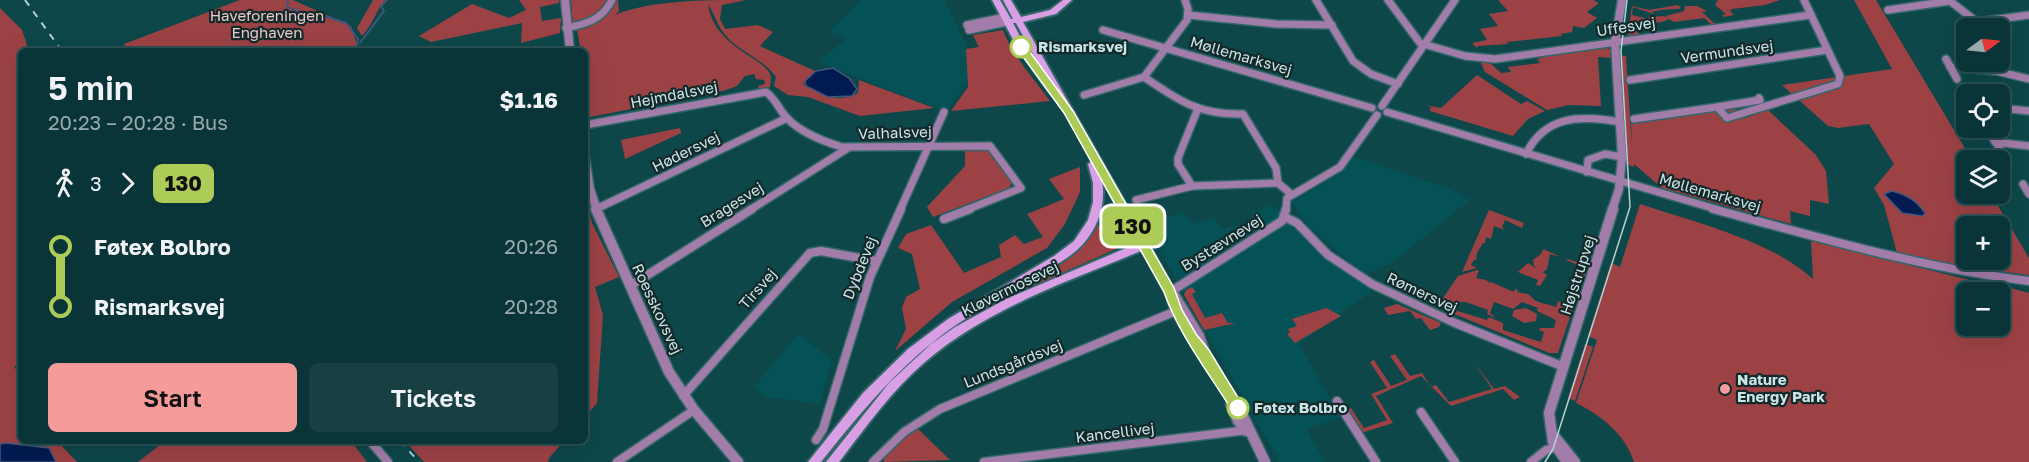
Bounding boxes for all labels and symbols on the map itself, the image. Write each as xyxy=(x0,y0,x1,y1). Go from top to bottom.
park label: Haveforeningen Enghaven xyxy=(210,6,324,41)
street label: Uffesvej xyxy=(1595,12,1657,40)
north arrow xyxy=(1956,18,2010,72)
street label: Møllemarksvej xyxy=(1188,32,1294,78)
marker: Rismarksvej xyxy=(1010,36,1032,58)
street label: Vermundsvej xyxy=(1679,36,1774,66)
place label: Rismarksvej xyxy=(1038,37,1127,55)
street label: Hejmdalsvej xyxy=(629,77,719,111)
street label: Valhalsvej xyxy=(858,122,932,142)
street label: Hødersvej xyxy=(649,127,722,175)
street label: Møllemarksvej xyxy=(1657,169,1763,215)
street label: Bragesvej xyxy=(697,178,766,231)
line badge: 130 xyxy=(1098,206,1168,246)
street label: Bystævnevej xyxy=(1177,210,1266,274)
street label: Højstrupvej xyxy=(1556,232,1598,317)
street label: Dybdevej xyxy=(838,233,880,302)
street label: Kløvermosevej xyxy=(958,257,1061,319)
street label: Roesskovsvej xyxy=(629,260,687,357)
street label: Tirsvej xyxy=(735,264,780,312)
street label: Rømersvej xyxy=(1384,268,1461,316)
street label: Lundsgårdsvej xyxy=(961,335,1065,391)
place label: Nature Energy Park xyxy=(1737,370,1825,405)
marker: Nature Energy Park xyxy=(1718,382,1732,396)
marker: Føtex Bolbro xyxy=(1227,397,1249,419)
place label: Føtex Bolbro xyxy=(1254,398,1347,416)
street label: Kancellivej xyxy=(1074,418,1155,446)

